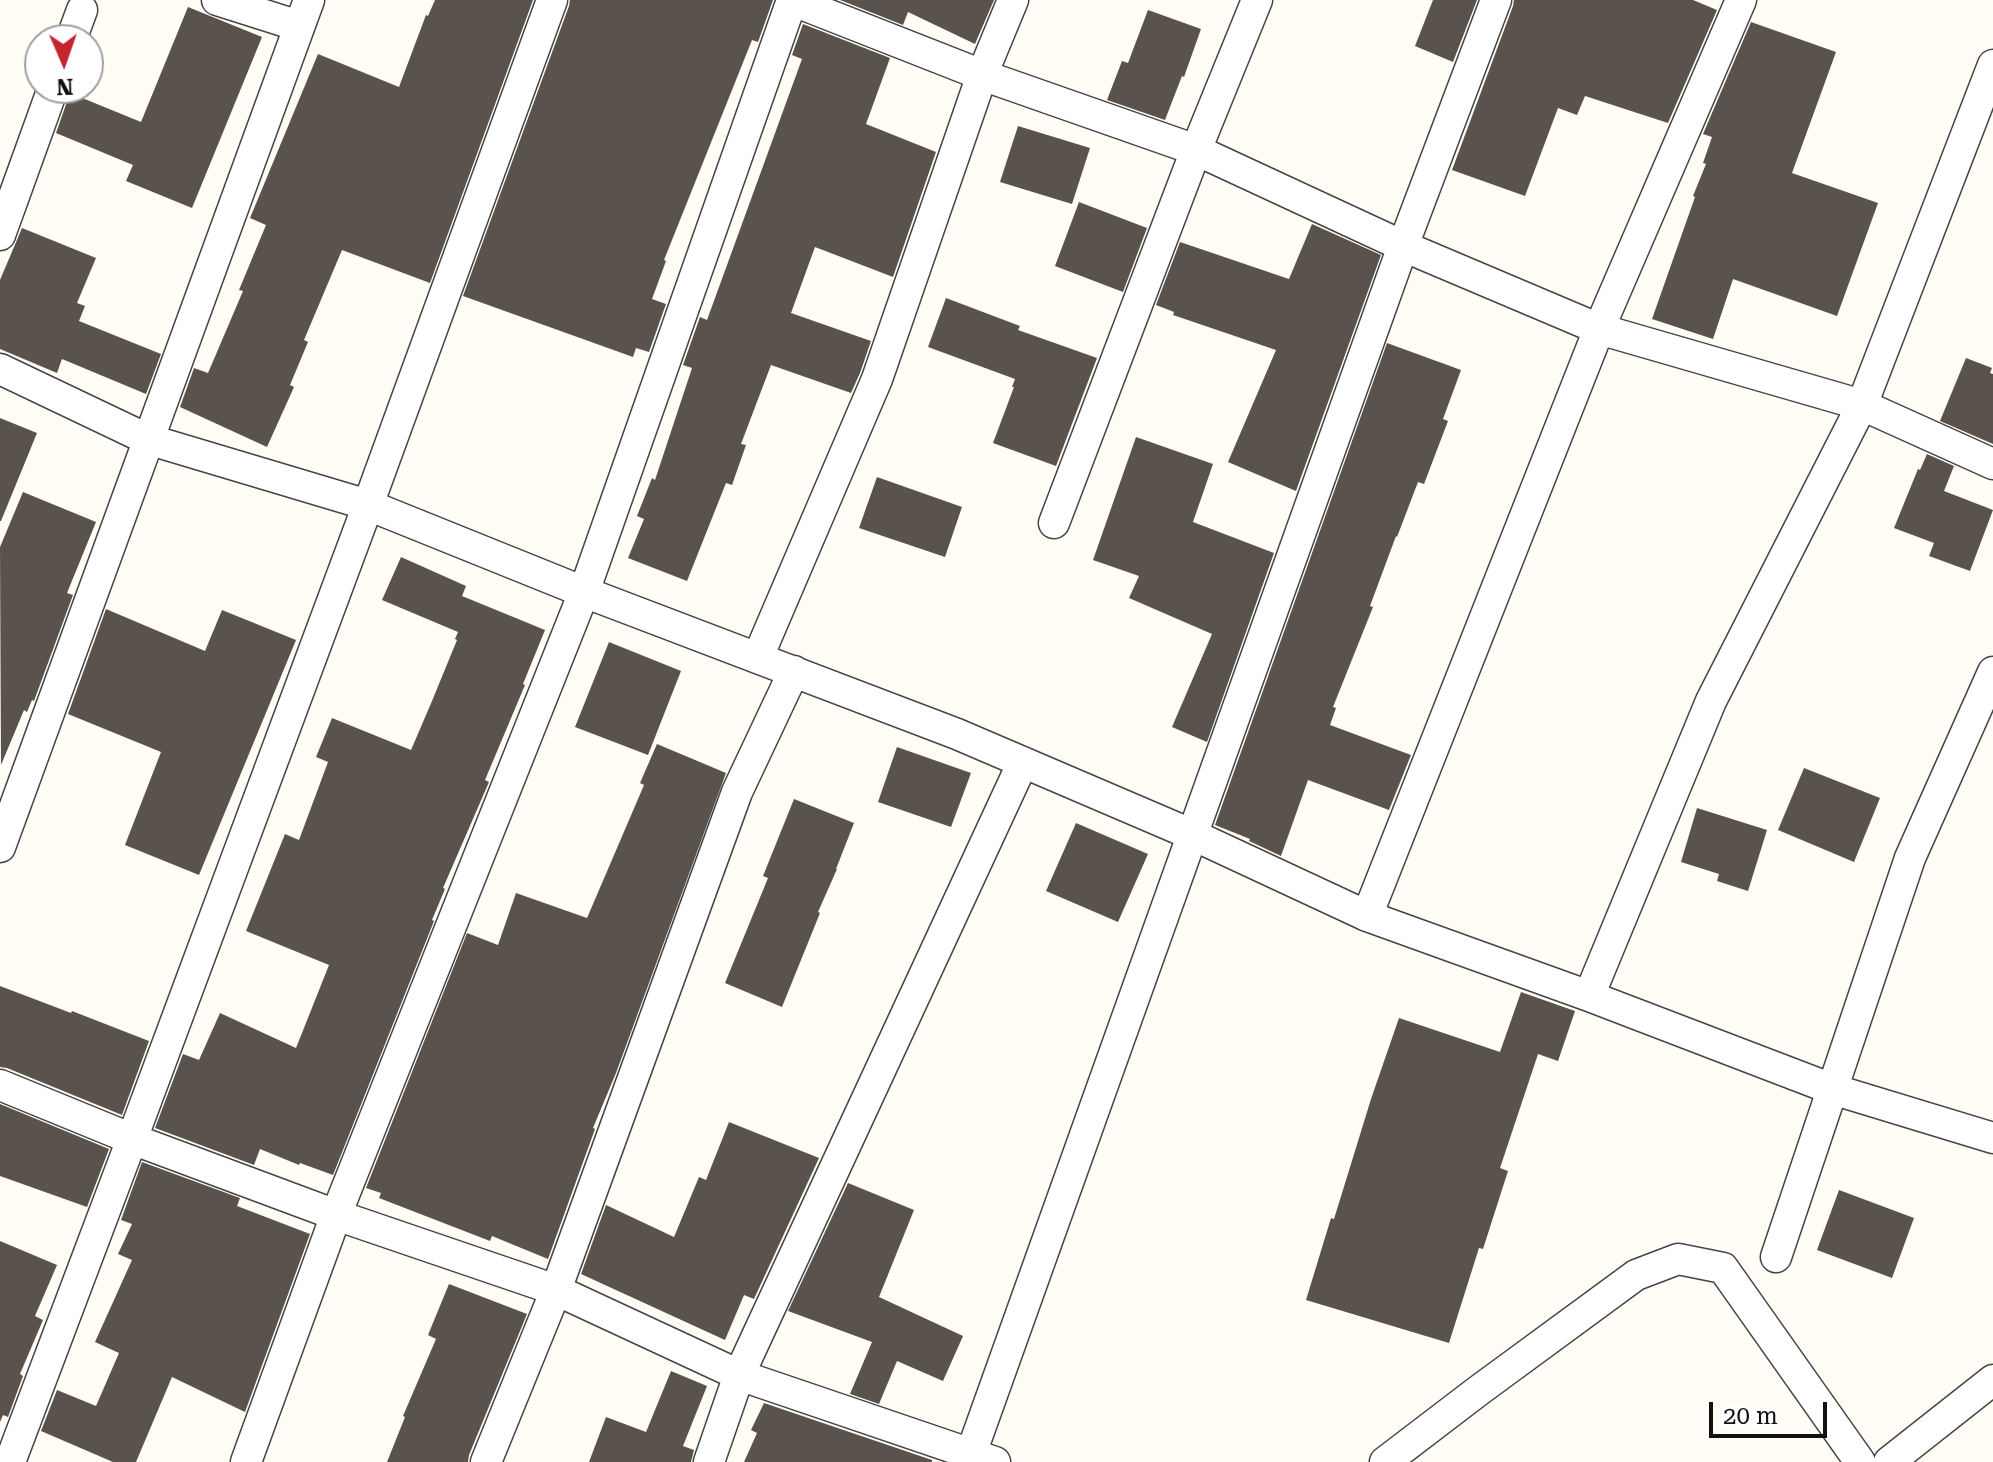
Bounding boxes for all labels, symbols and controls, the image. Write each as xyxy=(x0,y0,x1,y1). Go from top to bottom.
north arrow xyxy=(24,24,104,104)
text: N xyxy=(56,74,74,99)
scale bar xyxy=(1713,1386,1831,1436)
text: 20 m xyxy=(1723,1402,1778,1430)

